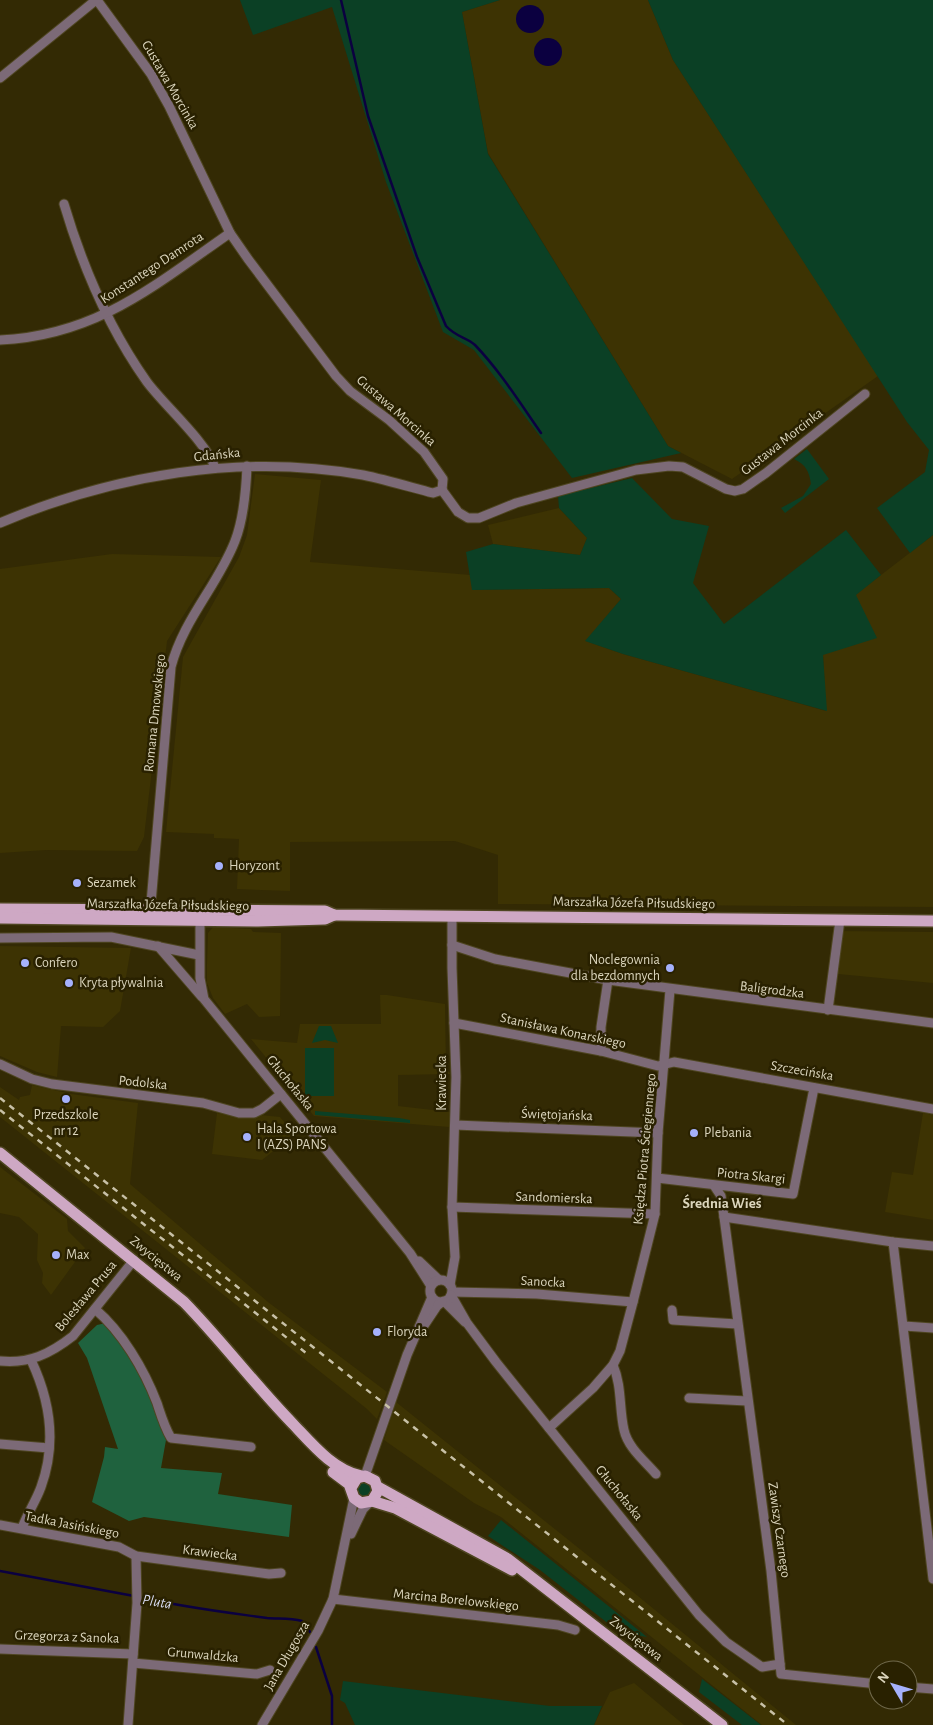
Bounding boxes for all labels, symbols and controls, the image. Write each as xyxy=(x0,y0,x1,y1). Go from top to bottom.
street label: Gustawa Morcinka xyxy=(139,38,201,132)
street label: Konstantego Damrota xyxy=(98,229,207,307)
street label: Gustawa Morcinka xyxy=(354,373,439,449)
street label: Gustawa Morcinka xyxy=(738,405,826,478)
street label: Gdańska xyxy=(193,446,241,464)
street label: Romana Dmowskiego xyxy=(142,653,168,773)
place label: Horyzont xyxy=(229,859,280,873)
marker: Horyzont xyxy=(213,860,225,872)
place label: Sezamek xyxy=(87,876,137,890)
marker: Sezamek xyxy=(71,877,83,889)
street label: Marszałka Józefa Piłsudskiego xyxy=(553,895,715,911)
street label: Marszałka Józefa Piłsudskiego xyxy=(87,897,249,913)
place label: Noclegownia dla bezdomnych xyxy=(571,953,661,983)
place label: Confero xyxy=(35,956,78,970)
marker: Confero xyxy=(19,957,31,969)
marker: Noclegownia dla bezdomnych xyxy=(664,962,676,974)
place label: Kryta pływalnia xyxy=(79,976,164,990)
marker: Kryta pływalnia xyxy=(63,977,75,989)
street label: Baligrodzka xyxy=(739,979,805,1001)
street label: Stanisława Konarskiego xyxy=(499,1011,627,1051)
street label: Głuchołaska xyxy=(264,1053,317,1114)
street label: Krawiecka xyxy=(435,1055,449,1111)
street label: Szczecińska xyxy=(770,1059,835,1083)
street label: Księdza Piotra Ściegiennego xyxy=(628,1072,659,1225)
street label: Podolska xyxy=(118,1073,169,1093)
marker: Przedszkole nr 12 xyxy=(60,1093,72,1105)
street label: Świętojańska xyxy=(521,1104,594,1123)
place label: Przedszkole nr 12 xyxy=(34,1108,98,1138)
place label: Hala Sportowa I (AZS) PANS xyxy=(257,1122,337,1152)
place label: Plebania xyxy=(704,1126,752,1140)
marker: Plebania xyxy=(688,1127,700,1139)
marker: Hala Sportowa I (AZS) PANS xyxy=(241,1131,253,1143)
street label: Piotra Skargi xyxy=(716,1165,786,1187)
street label: Sandomierska xyxy=(515,1190,593,1206)
district label: Średnia Wieś xyxy=(682,1194,762,1211)
street label: Zwycięstwa xyxy=(127,1234,185,1285)
place label: Max xyxy=(66,1248,89,1262)
marker: Max xyxy=(50,1249,62,1261)
street label: Bolesława Prusa xyxy=(52,1258,120,1334)
street label: Sanocka xyxy=(520,1274,566,1290)
place label: Floryda xyxy=(387,1325,428,1339)
marker: Floryda xyxy=(371,1326,383,1338)
street label: Głuchołaska xyxy=(593,1463,646,1524)
street label: Zawiszy Czarnego xyxy=(765,1481,793,1579)
street label: Tadka Jasińskiego xyxy=(24,1509,120,1541)
street label: Krawiecka xyxy=(182,1543,239,1563)
street label: Marcina Borelowskiego xyxy=(393,1586,520,1614)
water label: Pluta xyxy=(141,1592,173,1612)
street label: Zwycięstwa xyxy=(607,1614,666,1664)
street label: Jana Długosza xyxy=(262,1619,313,1693)
street label: Grzegorza z Sanoka xyxy=(15,1628,120,1646)
street label: Grunwaldzka xyxy=(167,1645,240,1665)
north arrow xyxy=(868,1660,918,1710)
text: N xyxy=(875,1669,892,1686)

